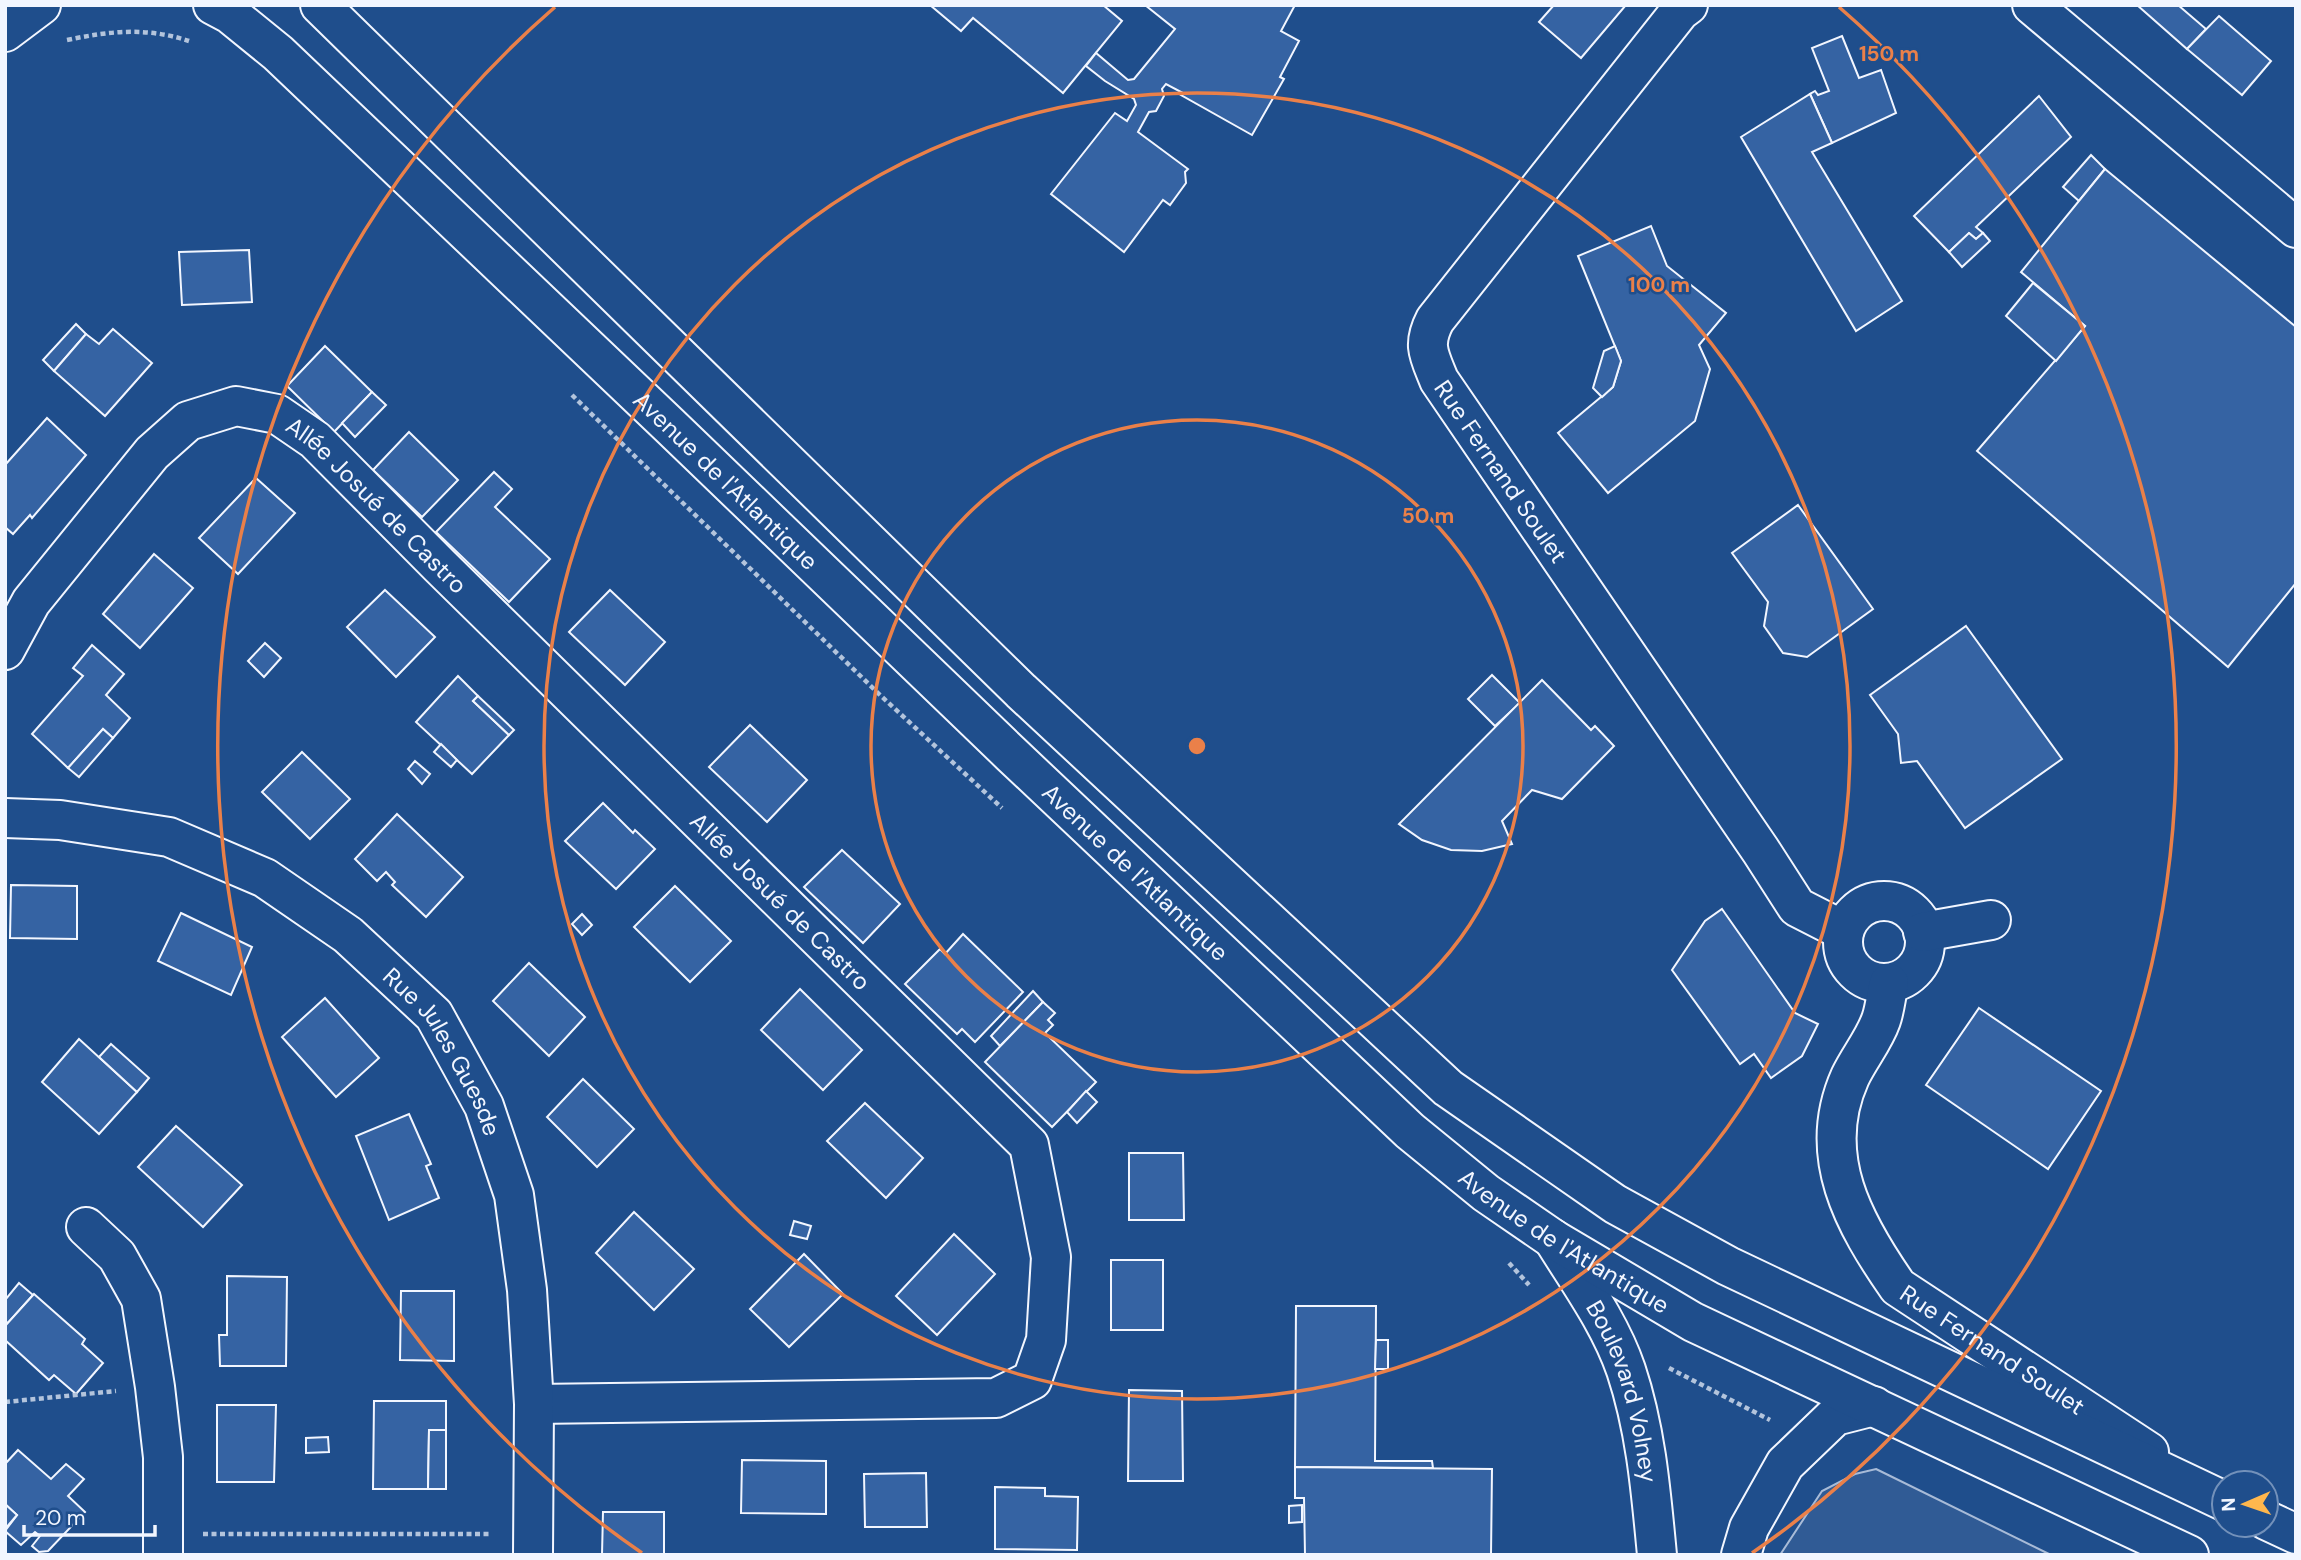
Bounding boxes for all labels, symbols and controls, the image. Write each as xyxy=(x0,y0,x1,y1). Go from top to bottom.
text: 150 m xyxy=(1859,40,1919,68)
text: 100 m xyxy=(1628,271,1690,299)
street label: Rue Fernand Soulet xyxy=(1428,374,1575,569)
street label: Avenue de l'Atlantique xyxy=(627,384,825,576)
street label: Allée Josué de Castro xyxy=(280,409,474,600)
text: 50 m xyxy=(1402,502,1454,530)
centre of rings xyxy=(1185,734,1209,758)
street label: Avenue de l'Atlantique xyxy=(1036,776,1235,967)
street label: Allée Josué de Castro xyxy=(684,805,878,997)
street label: Rue Jules Guesde xyxy=(377,960,508,1139)
street label: Avenue de l'Atlantique xyxy=(1452,1161,1675,1320)
street label: Rue Fernand Soulet xyxy=(1894,1277,2091,1421)
street label: Boulevard Volney xyxy=(1580,1294,1665,1484)
north arrow xyxy=(2210,1469,2280,1539)
scale bar xyxy=(24,1494,156,1538)
text: N xyxy=(2216,1497,2241,1512)
text: 20 m xyxy=(35,1504,86,1532)

